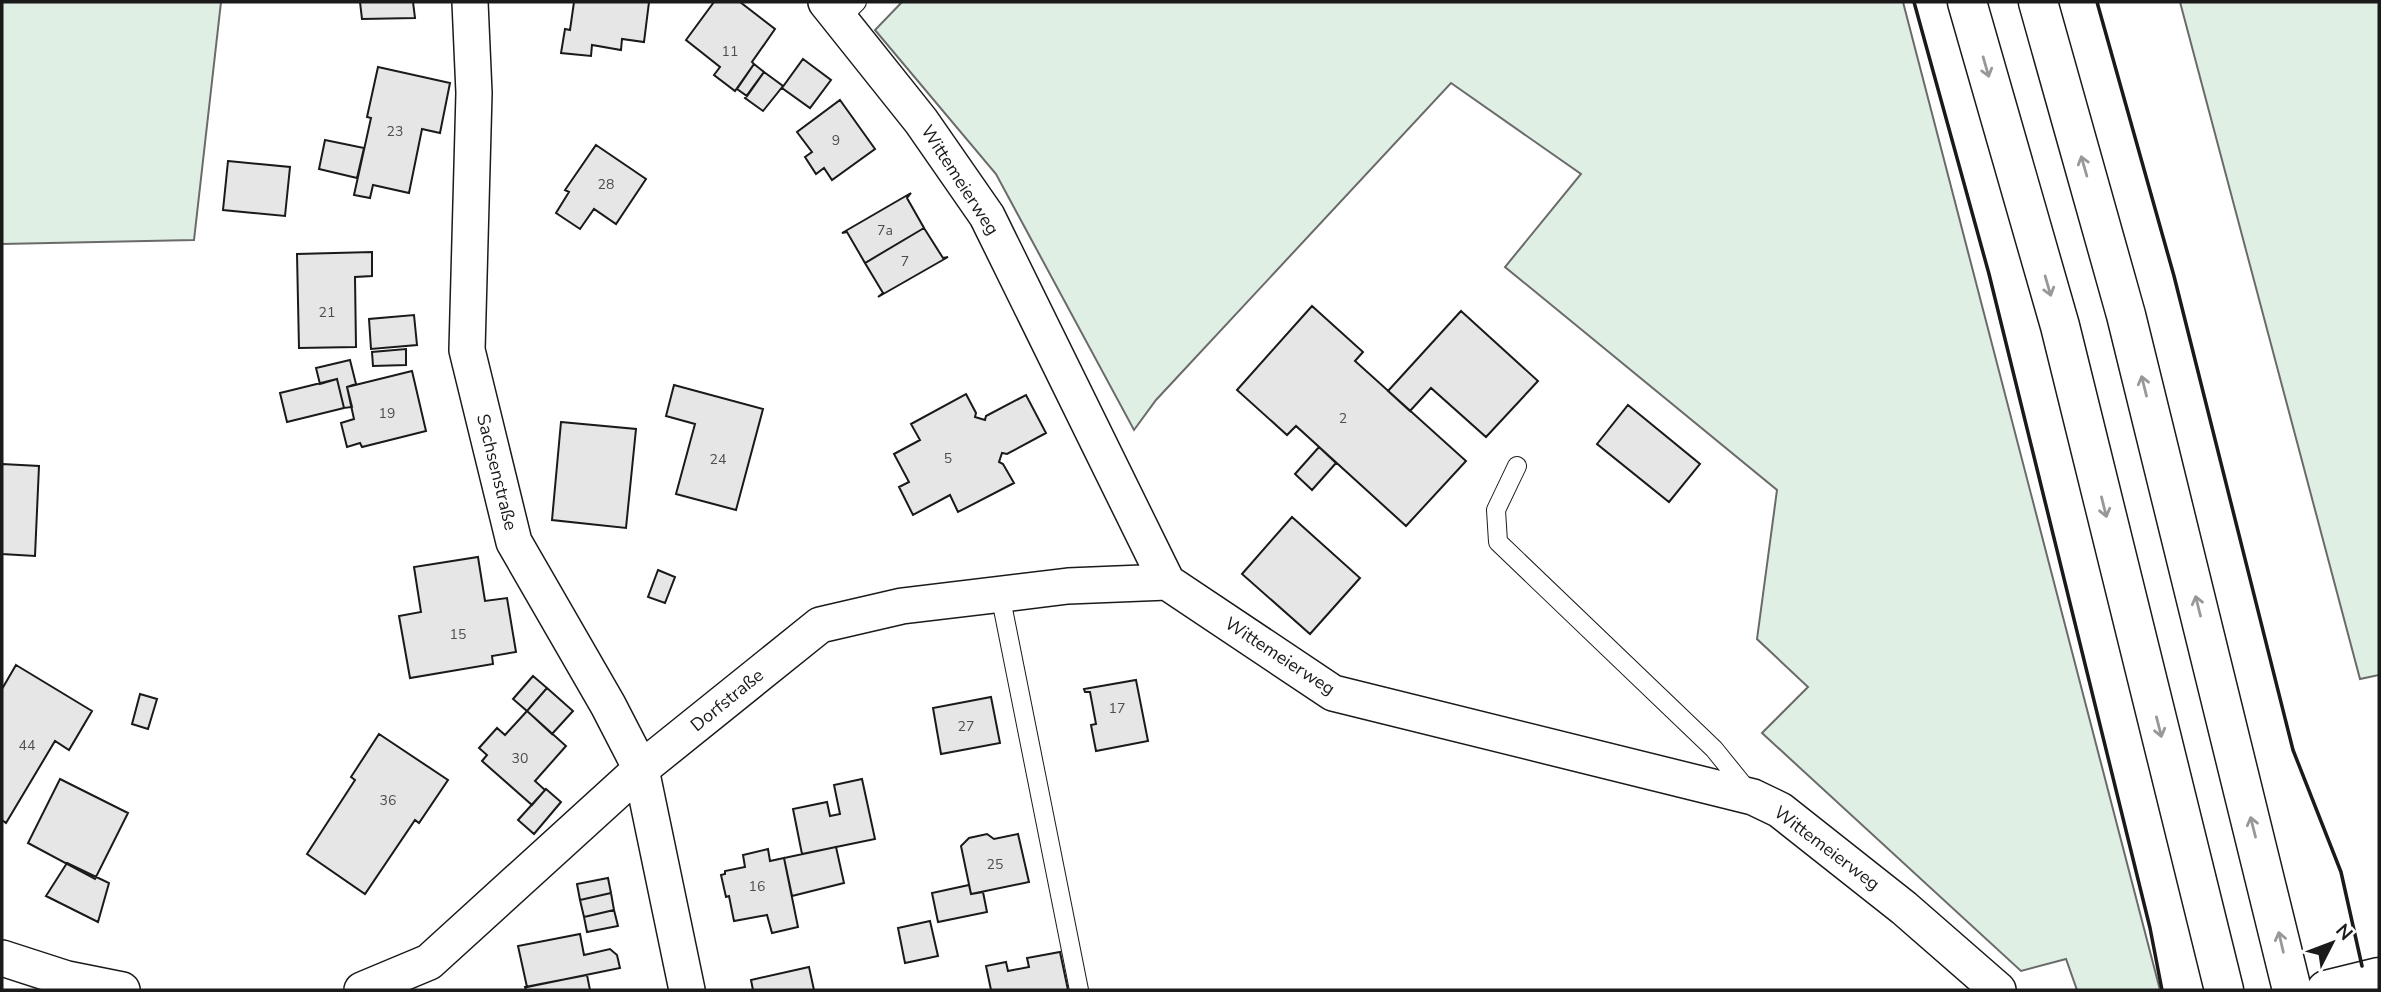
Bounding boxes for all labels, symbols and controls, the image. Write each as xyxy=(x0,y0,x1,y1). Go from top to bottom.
house number: 11 xyxy=(722,42,738,61)
one-way arrow xyxy=(1980,56,1993,78)
street label: Wittemeierweg xyxy=(915,120,1005,240)
house number: 23 xyxy=(387,122,403,141)
house number: 9 xyxy=(832,131,840,150)
one-way arrow xyxy=(2077,155,2090,178)
house number: 28 xyxy=(598,175,614,194)
house number: 7a xyxy=(877,221,893,240)
house number: 7 xyxy=(901,252,909,271)
one-way arrow xyxy=(2043,275,2056,297)
house number: 21 xyxy=(319,303,335,322)
one-way arrow xyxy=(2136,375,2149,397)
house number: 19 xyxy=(379,404,395,423)
house number: 2 xyxy=(1339,409,1347,428)
street label: Sachsenstraße xyxy=(471,411,523,533)
house number: 5 xyxy=(944,449,952,468)
house number: 24 xyxy=(710,450,726,469)
one-way arrow xyxy=(2098,495,2111,517)
one-way arrow xyxy=(2191,595,2204,618)
street label: Wittemeierweg xyxy=(1220,611,1340,701)
house number: 15 xyxy=(450,625,466,644)
street label: Dorfstraße xyxy=(685,663,769,737)
house number: 17 xyxy=(1109,699,1125,718)
one-way arrow xyxy=(2153,715,2166,738)
house number: 27 xyxy=(958,717,974,736)
house number: 44 xyxy=(19,736,35,755)
house number: 30 xyxy=(512,749,528,768)
house number: 36 xyxy=(380,791,396,810)
street label: Wittemeierweg xyxy=(1769,800,1885,896)
one-way arrow xyxy=(2246,816,2259,839)
house number: 25 xyxy=(987,855,1003,874)
house number: 16 xyxy=(749,877,765,896)
north arrow xyxy=(2297,908,2367,978)
text: N xyxy=(2329,918,2358,946)
one-way arrow xyxy=(2274,931,2287,954)

